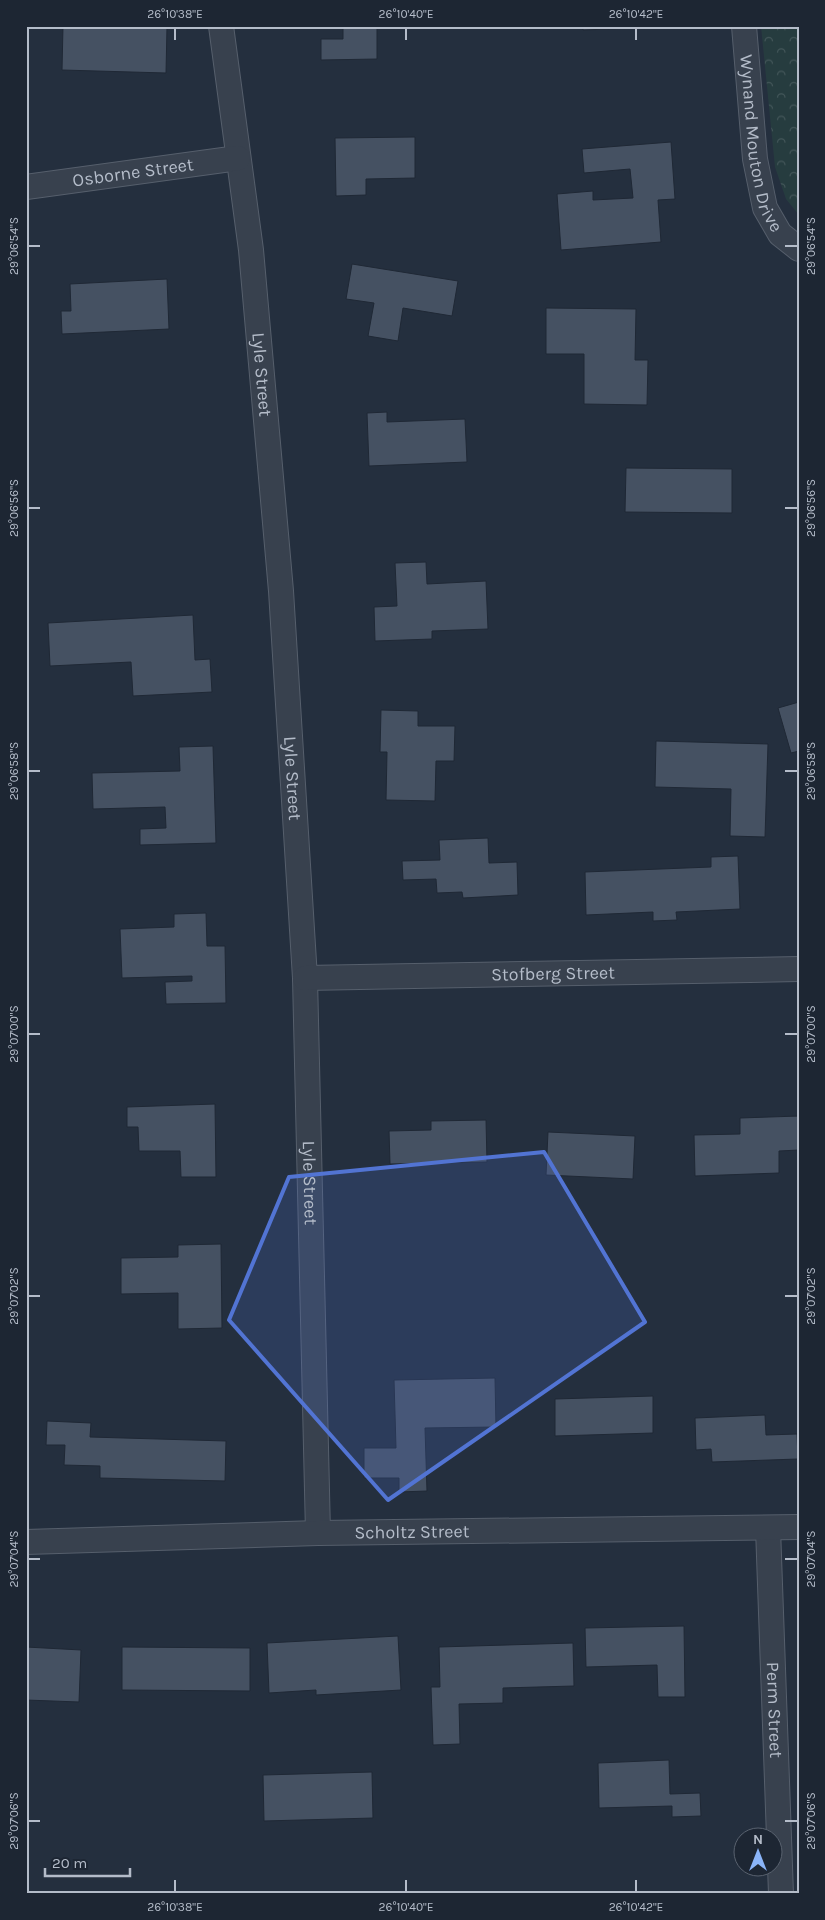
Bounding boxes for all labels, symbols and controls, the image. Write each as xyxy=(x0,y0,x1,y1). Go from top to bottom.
text: 26°10'38"E xyxy=(147,7,203,21)
text: 26°10'40"E xyxy=(379,7,433,21)
text: 26°10'42"E xyxy=(609,7,663,21)
street label: Wynand Mouton Drive xyxy=(735,54,788,236)
street label: Osborne Street xyxy=(71,153,195,192)
text: 29°06'54"S xyxy=(7,217,21,275)
text: 29°06'54"S xyxy=(804,217,818,275)
street label: Lyle Street xyxy=(247,332,277,418)
text: 29°06'56"S xyxy=(7,479,21,537)
text: 29°06'56"S xyxy=(804,479,818,537)
street label: Lyle Street xyxy=(279,736,306,821)
text: 29°06'58"S xyxy=(7,742,21,800)
text: 29°06'58"S xyxy=(804,742,818,800)
street label: Stofberg Street xyxy=(491,961,615,986)
text: 29°07'00"S xyxy=(7,1005,21,1063)
text: 29°07'00"S xyxy=(804,1005,818,1063)
street label: Lyle Street xyxy=(298,1140,322,1226)
text: 29°07'02"S xyxy=(7,1267,21,1325)
text: 29°07'02"S xyxy=(804,1267,818,1325)
street label: Scholtz Street xyxy=(354,1520,470,1544)
text: 29°07'04"S xyxy=(7,1530,21,1588)
text: 29°07'04"S xyxy=(804,1530,818,1588)
street label: Perm Street xyxy=(762,1661,787,1759)
text: 29°07'06"S xyxy=(7,1792,21,1850)
text: 29°07'06"S xyxy=(804,1792,818,1850)
north arrow xyxy=(732,1828,782,1878)
text: N xyxy=(753,1831,763,1848)
scale bar xyxy=(45,1845,130,1877)
text: 20 m xyxy=(52,1854,87,1872)
text: 26°10'38"E xyxy=(147,1900,203,1914)
text: 26°10'40"E xyxy=(379,1900,433,1914)
text: 26°10'42"E xyxy=(609,1900,663,1914)

